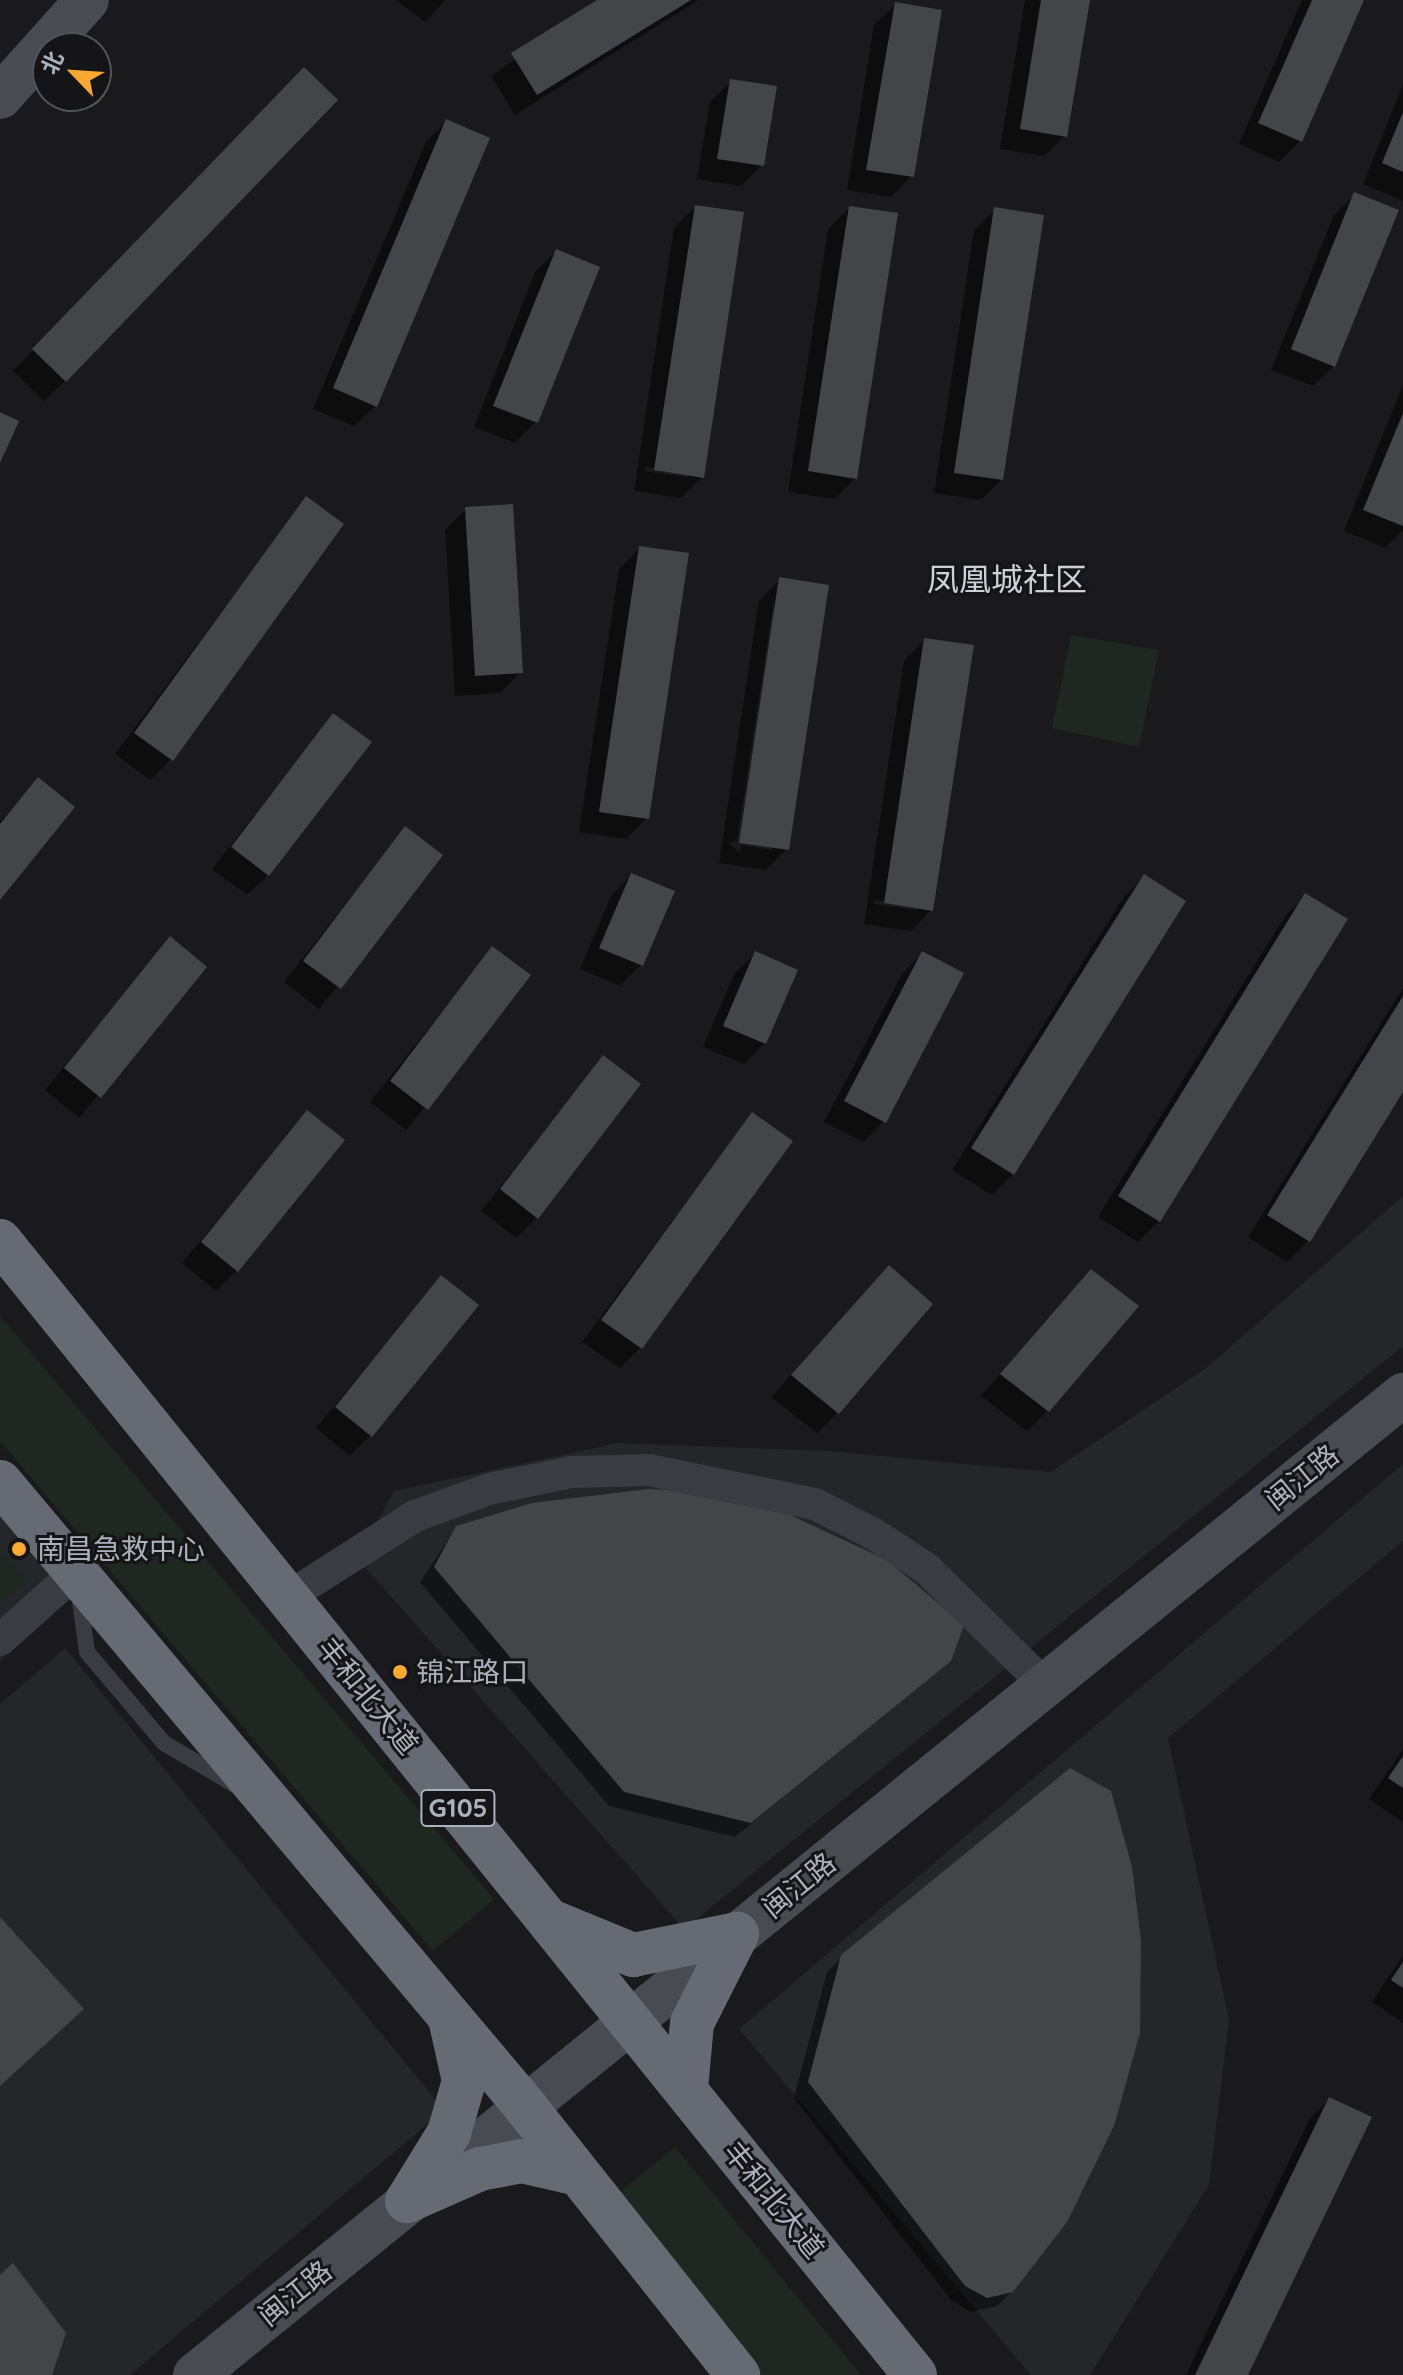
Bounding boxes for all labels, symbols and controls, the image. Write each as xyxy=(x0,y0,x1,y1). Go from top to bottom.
north arrow xyxy=(32,32,112,112)
text: 北 xyxy=(35,47,69,79)
district label: 凤凰城社区 xyxy=(927,560,1087,598)
street label: 闽江路 xyxy=(1259,1438,1345,1516)
place label: 南昌急救中心 xyxy=(37,1532,205,1566)
marker: 南昌急救中心 xyxy=(8,1538,30,1560)
street label: 丰和北大道 xyxy=(311,1631,425,1761)
place label: 锦江路口 xyxy=(416,1655,528,1689)
marker: 锦江路口 xyxy=(391,1663,409,1681)
road number: G105 xyxy=(420,1786,496,1830)
street label: 闽江路 xyxy=(756,1846,842,1924)
street label: 丰和北大道 xyxy=(717,2135,831,2265)
street label: 闽江路 xyxy=(252,2254,338,2332)

